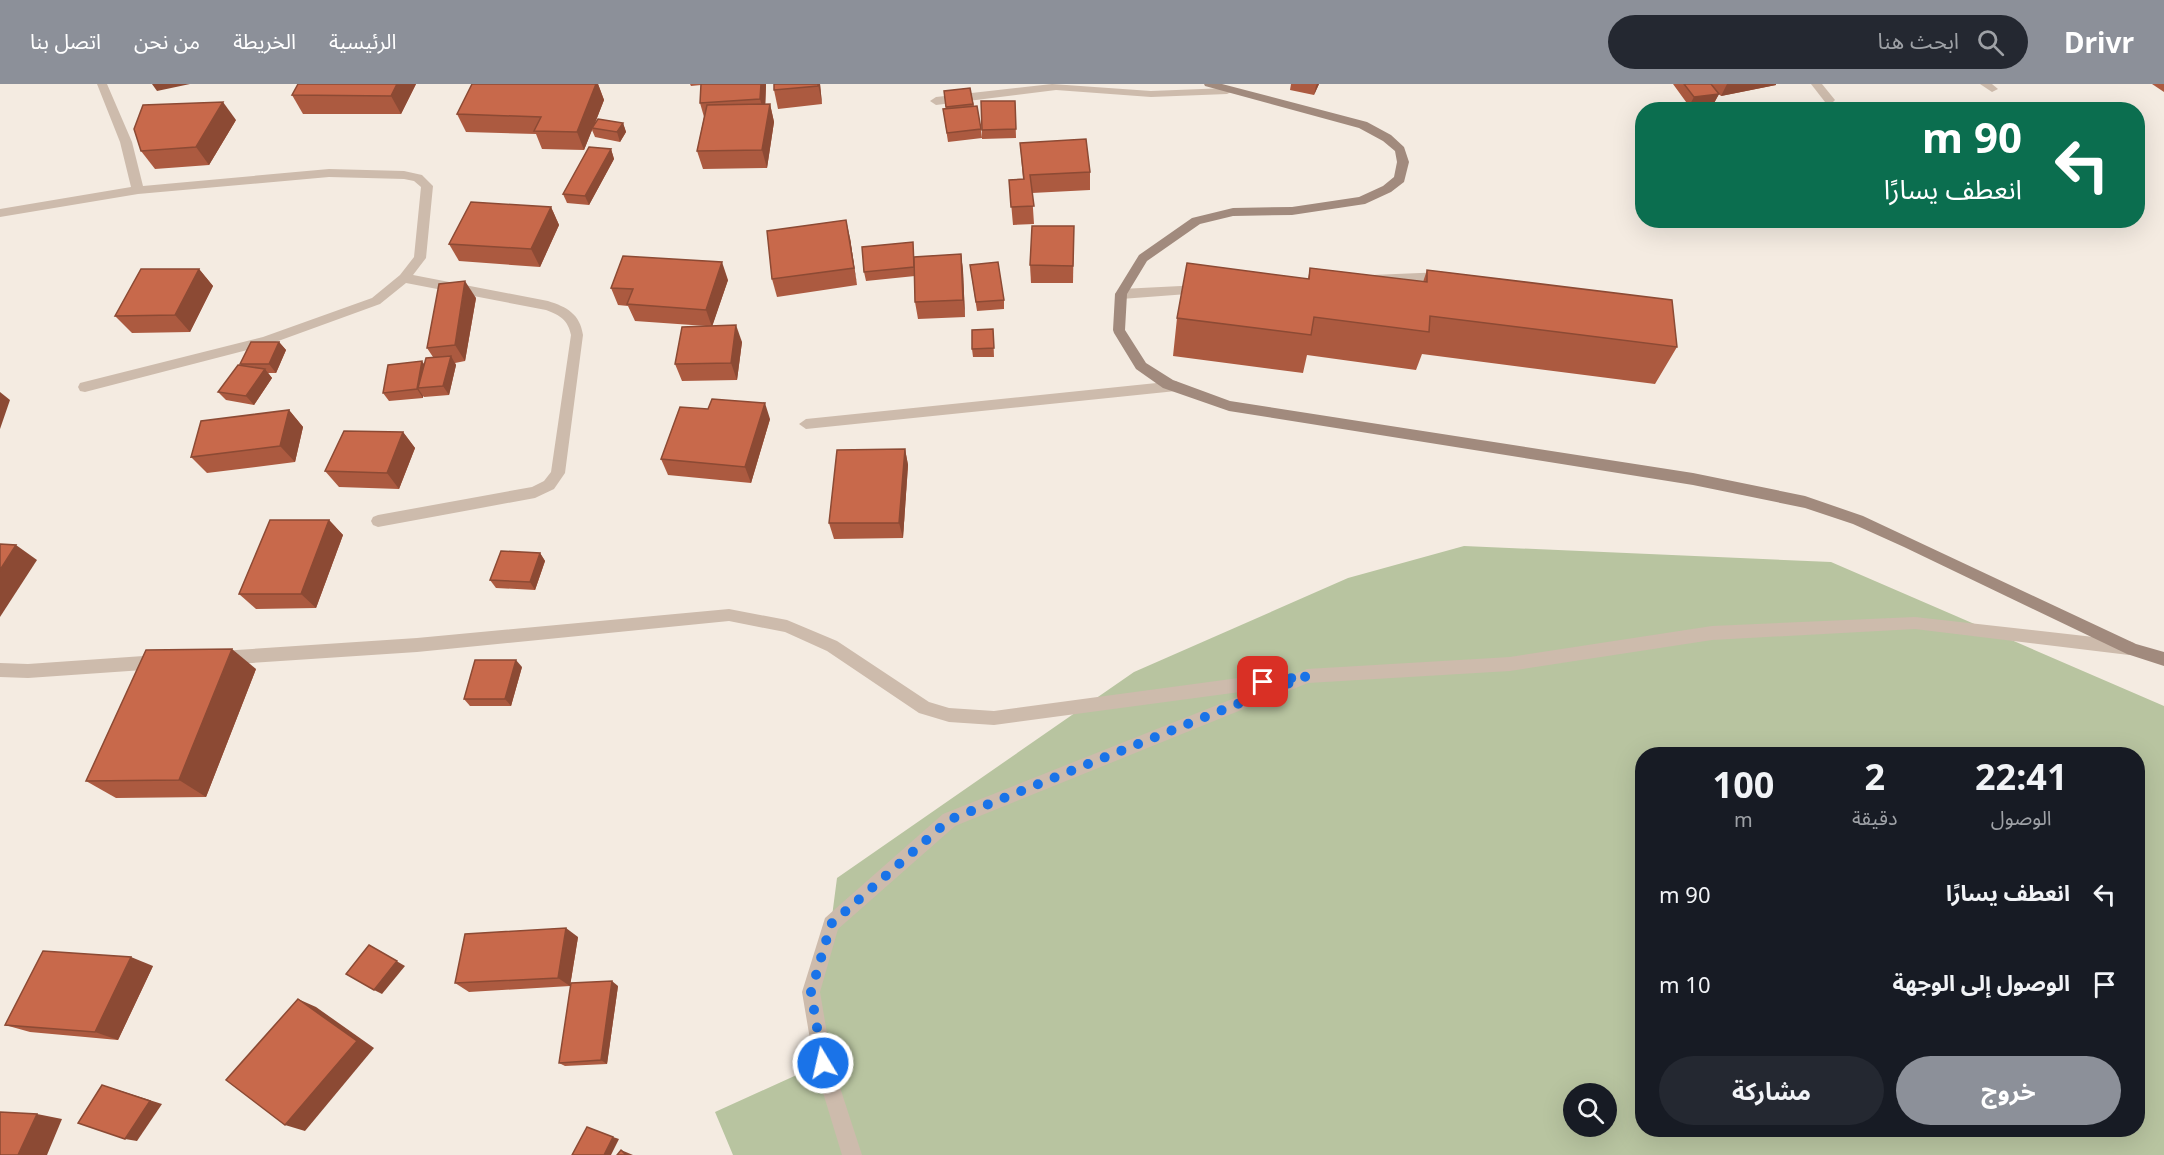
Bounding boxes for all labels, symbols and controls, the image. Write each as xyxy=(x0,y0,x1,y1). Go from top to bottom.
search box xyxy=(1608,15,2028,69)
text: Drivr xyxy=(2064,23,2134,61)
text: ابحث هنا xyxy=(1878,25,1959,55)
icon: search xyxy=(1974,26,2007,59)
text: اتصل بنا xyxy=(30,27,101,55)
text: من نحن xyxy=(134,27,200,55)
text: الخريطة xyxy=(233,27,296,55)
text: الرئيسية xyxy=(329,27,397,55)
text: 90 m xyxy=(1922,108,2022,165)
icon: left xyxy=(2043,126,2121,204)
text: انعطف يسارًا xyxy=(1884,170,2022,207)
pin xyxy=(1237,656,1288,707)
icon: arrive xyxy=(1246,665,1279,698)
text: 2 xyxy=(1864,752,1885,801)
text: 22:41 xyxy=(1975,752,2067,801)
text: 100 xyxy=(1713,760,1774,809)
text: دقيقة xyxy=(1852,804,1897,831)
text: الوصول xyxy=(1991,804,2052,831)
text: m xyxy=(1734,806,1753,833)
text: انعطف يسارًا xyxy=(1946,877,2070,907)
icon: left xyxy=(2088,878,2121,911)
text: 90 m xyxy=(1659,879,1710,909)
text: الوصول إلى الوجهة xyxy=(1892,967,2070,997)
icon: arrive xyxy=(2088,968,2121,1001)
text: 10 m xyxy=(1659,969,1710,999)
position arrow xyxy=(791,1031,855,1095)
button: مشاركة xyxy=(1659,1056,1884,1125)
button: خروج xyxy=(1896,1056,2121,1125)
map controls xyxy=(1563,1083,1617,1137)
button: search xyxy=(1563,1083,1617,1137)

